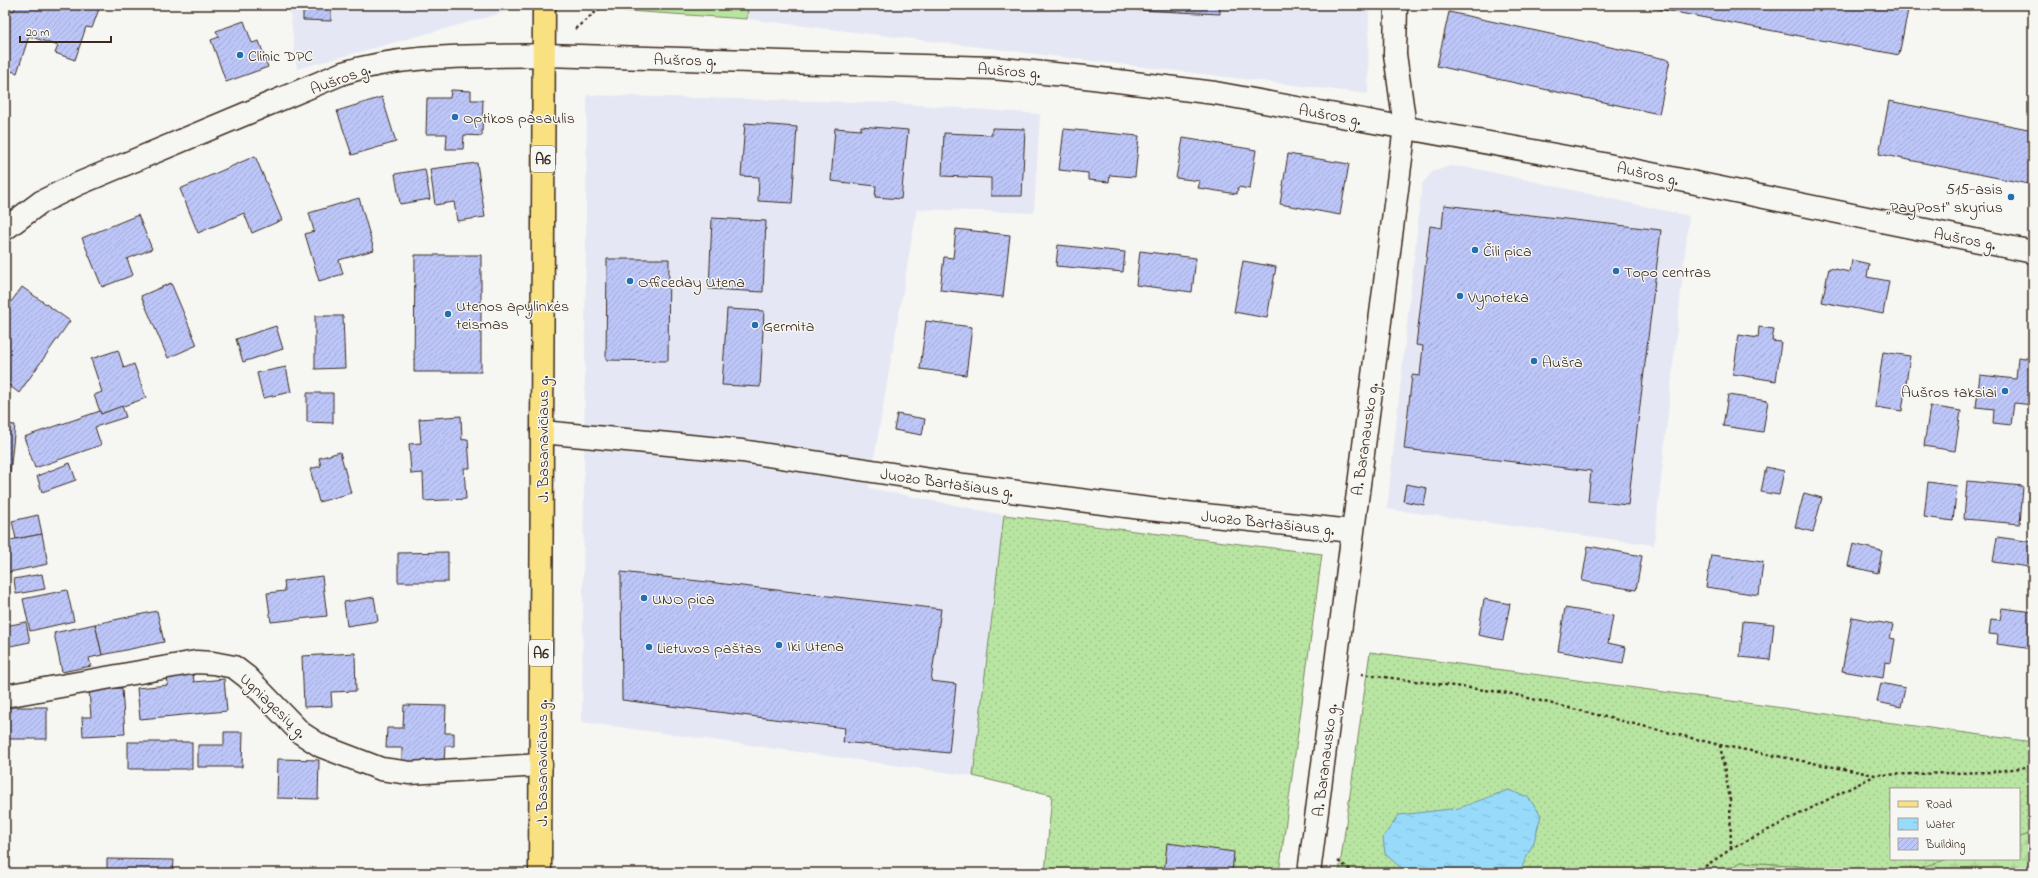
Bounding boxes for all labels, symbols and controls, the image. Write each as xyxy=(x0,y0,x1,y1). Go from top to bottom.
scale bar xyxy=(20,18,111,44)
text: 20 m xyxy=(26,24,49,42)
place label: Clinic DPC xyxy=(248,45,313,69)
street label: Aušros g. xyxy=(653,48,717,74)
marker: Clinic DPC xyxy=(235,50,245,60)
street label: Aušros g. xyxy=(307,58,374,102)
street label: Aušros g. xyxy=(977,58,1041,86)
street label: Aušros g. xyxy=(1297,99,1363,133)
place label: Optikos pasaulis xyxy=(463,107,575,131)
marker: Optikos pasaulis xyxy=(450,112,460,122)
road number: A6 xyxy=(531,146,555,172)
street label: Aušros g. xyxy=(1614,157,1681,193)
place label: 515-asis „PayPost“ skyrius xyxy=(1886,178,2003,220)
marker: 515-asis „PayPost“ skyrius xyxy=(2006,192,2016,202)
street label: Aušros g. xyxy=(1931,222,1998,258)
place label: Čili pica xyxy=(1483,240,1532,264)
marker: Čili pica xyxy=(1470,245,1480,255)
place label: Topo centras xyxy=(1624,261,1711,285)
marker: Topo centras xyxy=(1611,266,1621,276)
place label: Officeday Utena xyxy=(638,271,745,295)
marker: Officeday Utena xyxy=(625,276,635,286)
place label: Vynoteka xyxy=(1467,286,1529,310)
marker: Vynoteka xyxy=(1455,291,1465,301)
place label: Utenos apylinkės teismas xyxy=(456,295,569,337)
marker: Utenos apylinkės teismas xyxy=(443,309,453,319)
place label: Germita xyxy=(763,315,814,339)
marker: Germita xyxy=(750,320,760,330)
place label: Aušra xyxy=(1542,351,1583,375)
marker: Aušra xyxy=(1529,356,1539,366)
street label: J. Basanavičiaus g. xyxy=(532,375,556,503)
street label: A. Baranausko g. xyxy=(1346,381,1386,497)
place label: Aušros taksiai xyxy=(1901,381,1997,405)
marker: Aušros taksiai xyxy=(2000,386,2010,396)
street label: Juozo Bartašiaus g. xyxy=(879,463,1015,505)
street label: Juozo Bartašiaus g. xyxy=(1200,505,1336,543)
place label: UNO pica xyxy=(652,588,715,612)
marker: UNO pica xyxy=(639,593,649,603)
place label: Iki Utena xyxy=(787,635,844,659)
place label: Lietuvos paštas xyxy=(657,637,762,661)
road number: A6 xyxy=(529,640,553,666)
marker: Iki Utena xyxy=(774,640,784,650)
marker: Lietuvos paštas xyxy=(644,642,654,652)
street label: Ugniagesių g. xyxy=(233,668,312,745)
street label: J. Basanavičiaus g. xyxy=(531,699,555,827)
street label: A. Baranausko g. xyxy=(1307,702,1345,818)
legend xyxy=(1890,788,2020,860)
text: Road xyxy=(1926,796,1952,814)
text: Water xyxy=(1926,816,1955,834)
text: Building xyxy=(1925,836,1965,855)

